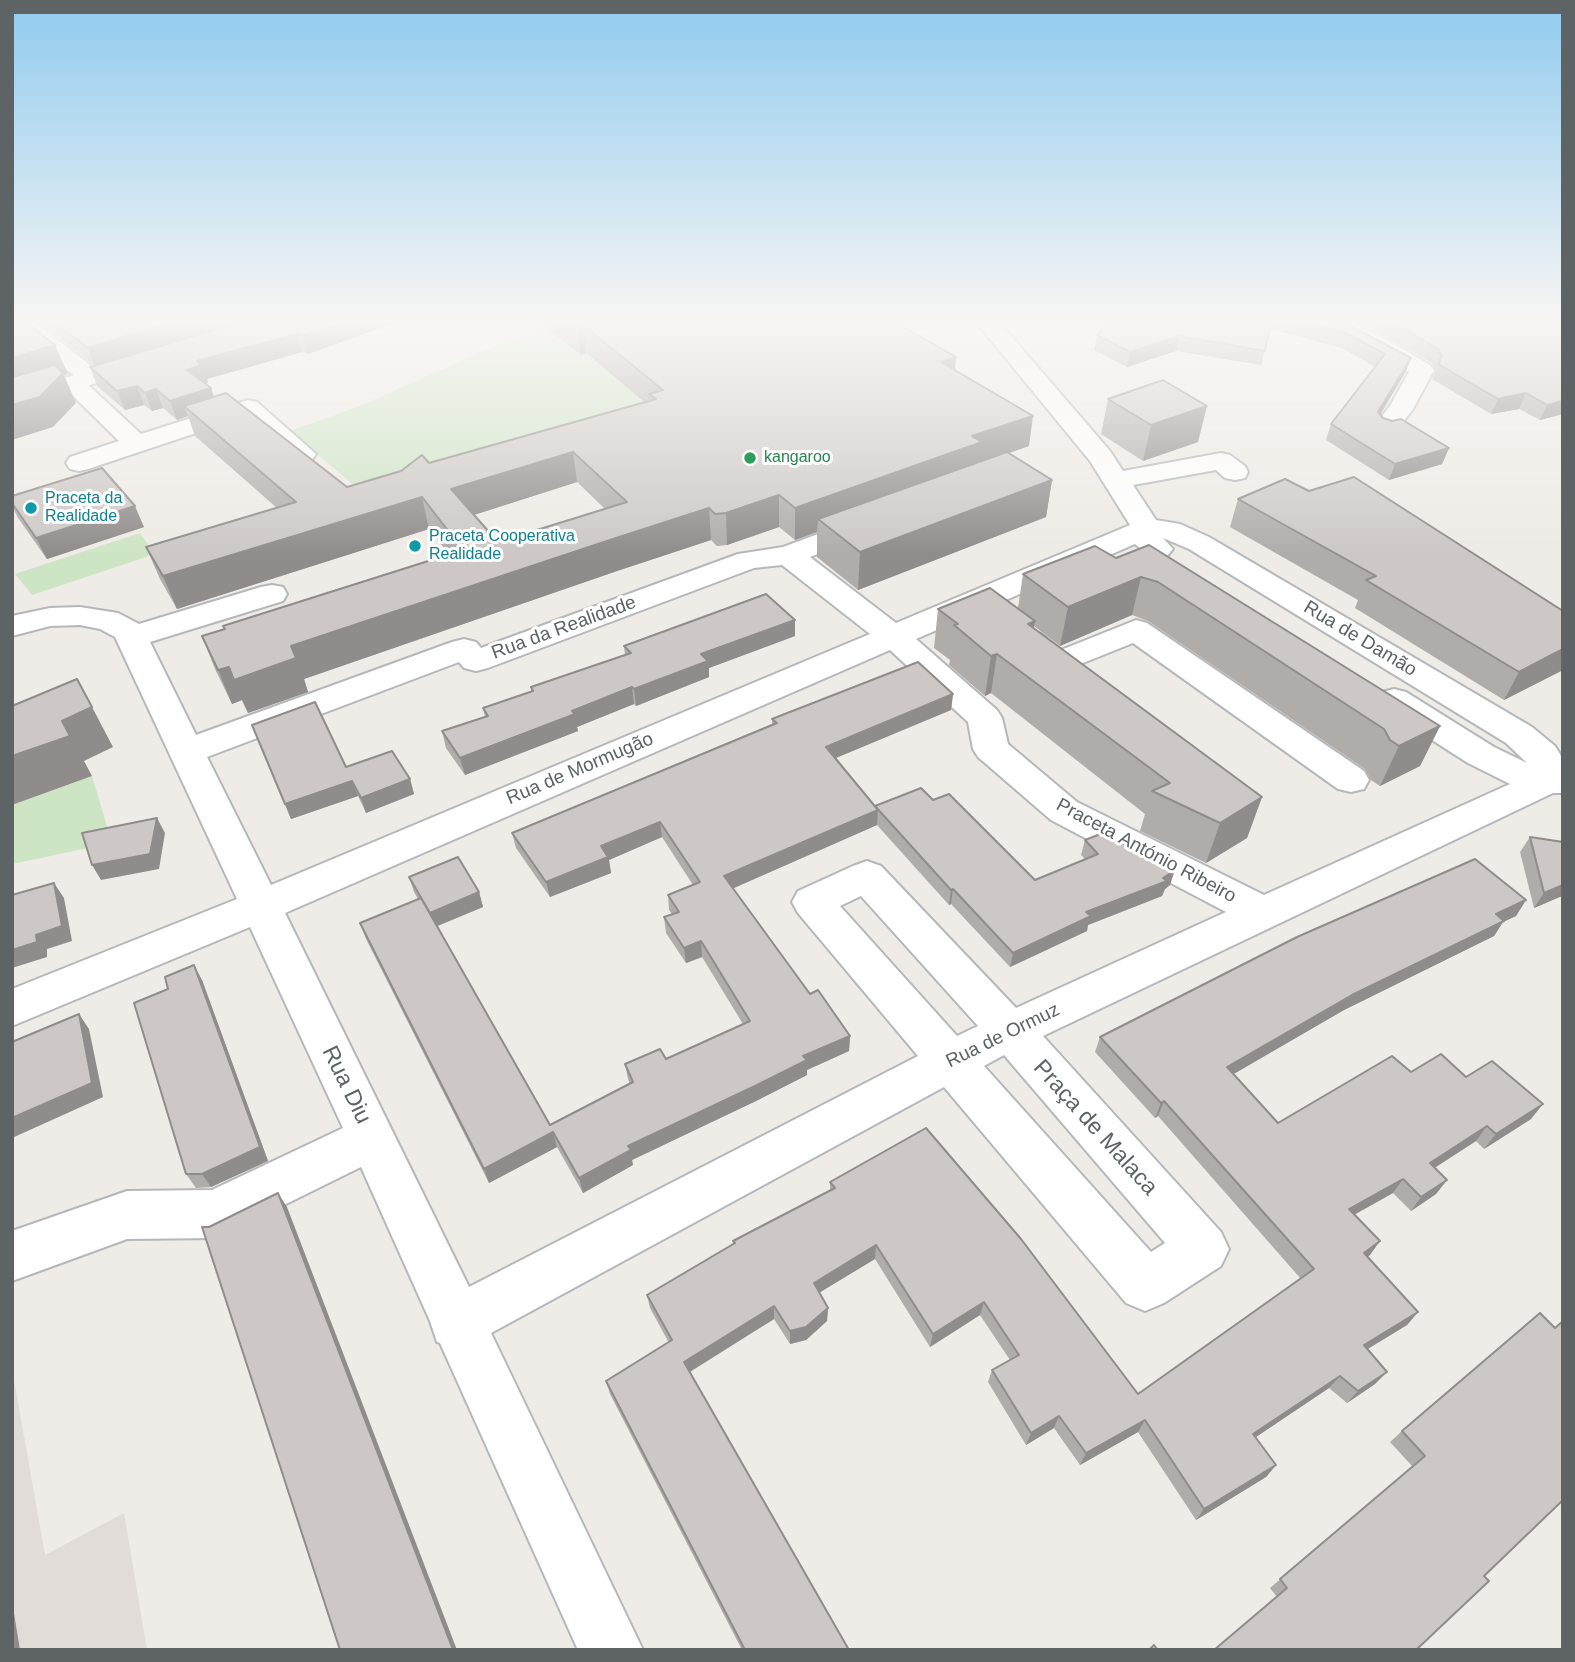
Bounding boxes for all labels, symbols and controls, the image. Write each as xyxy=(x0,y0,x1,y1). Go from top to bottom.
place label: kangaroo xyxy=(764,448,831,468)
marker: kangaroo xyxy=(742,450,758,466)
place label: Praceta da Realidade xyxy=(45,489,122,527)
marker: Praceta da Realidade xyxy=(23,500,39,516)
place label: Praceta Cooperativa Realidade xyxy=(429,527,575,565)
marker: Praceta Cooperativa Realidade xyxy=(407,538,423,554)
street label: Rua da Realidade xyxy=(489,591,639,665)
street label: Rua de Damão xyxy=(1299,596,1421,682)
street label: Rua de Mormugão xyxy=(503,728,657,810)
street label: Praceta António Ribeiro xyxy=(1052,794,1240,908)
street label: Rua de Ormuz xyxy=(942,999,1064,1073)
street label: Rua Diu xyxy=(315,1042,377,1128)
street label: Praça de Malaca xyxy=(1027,1055,1163,1201)

